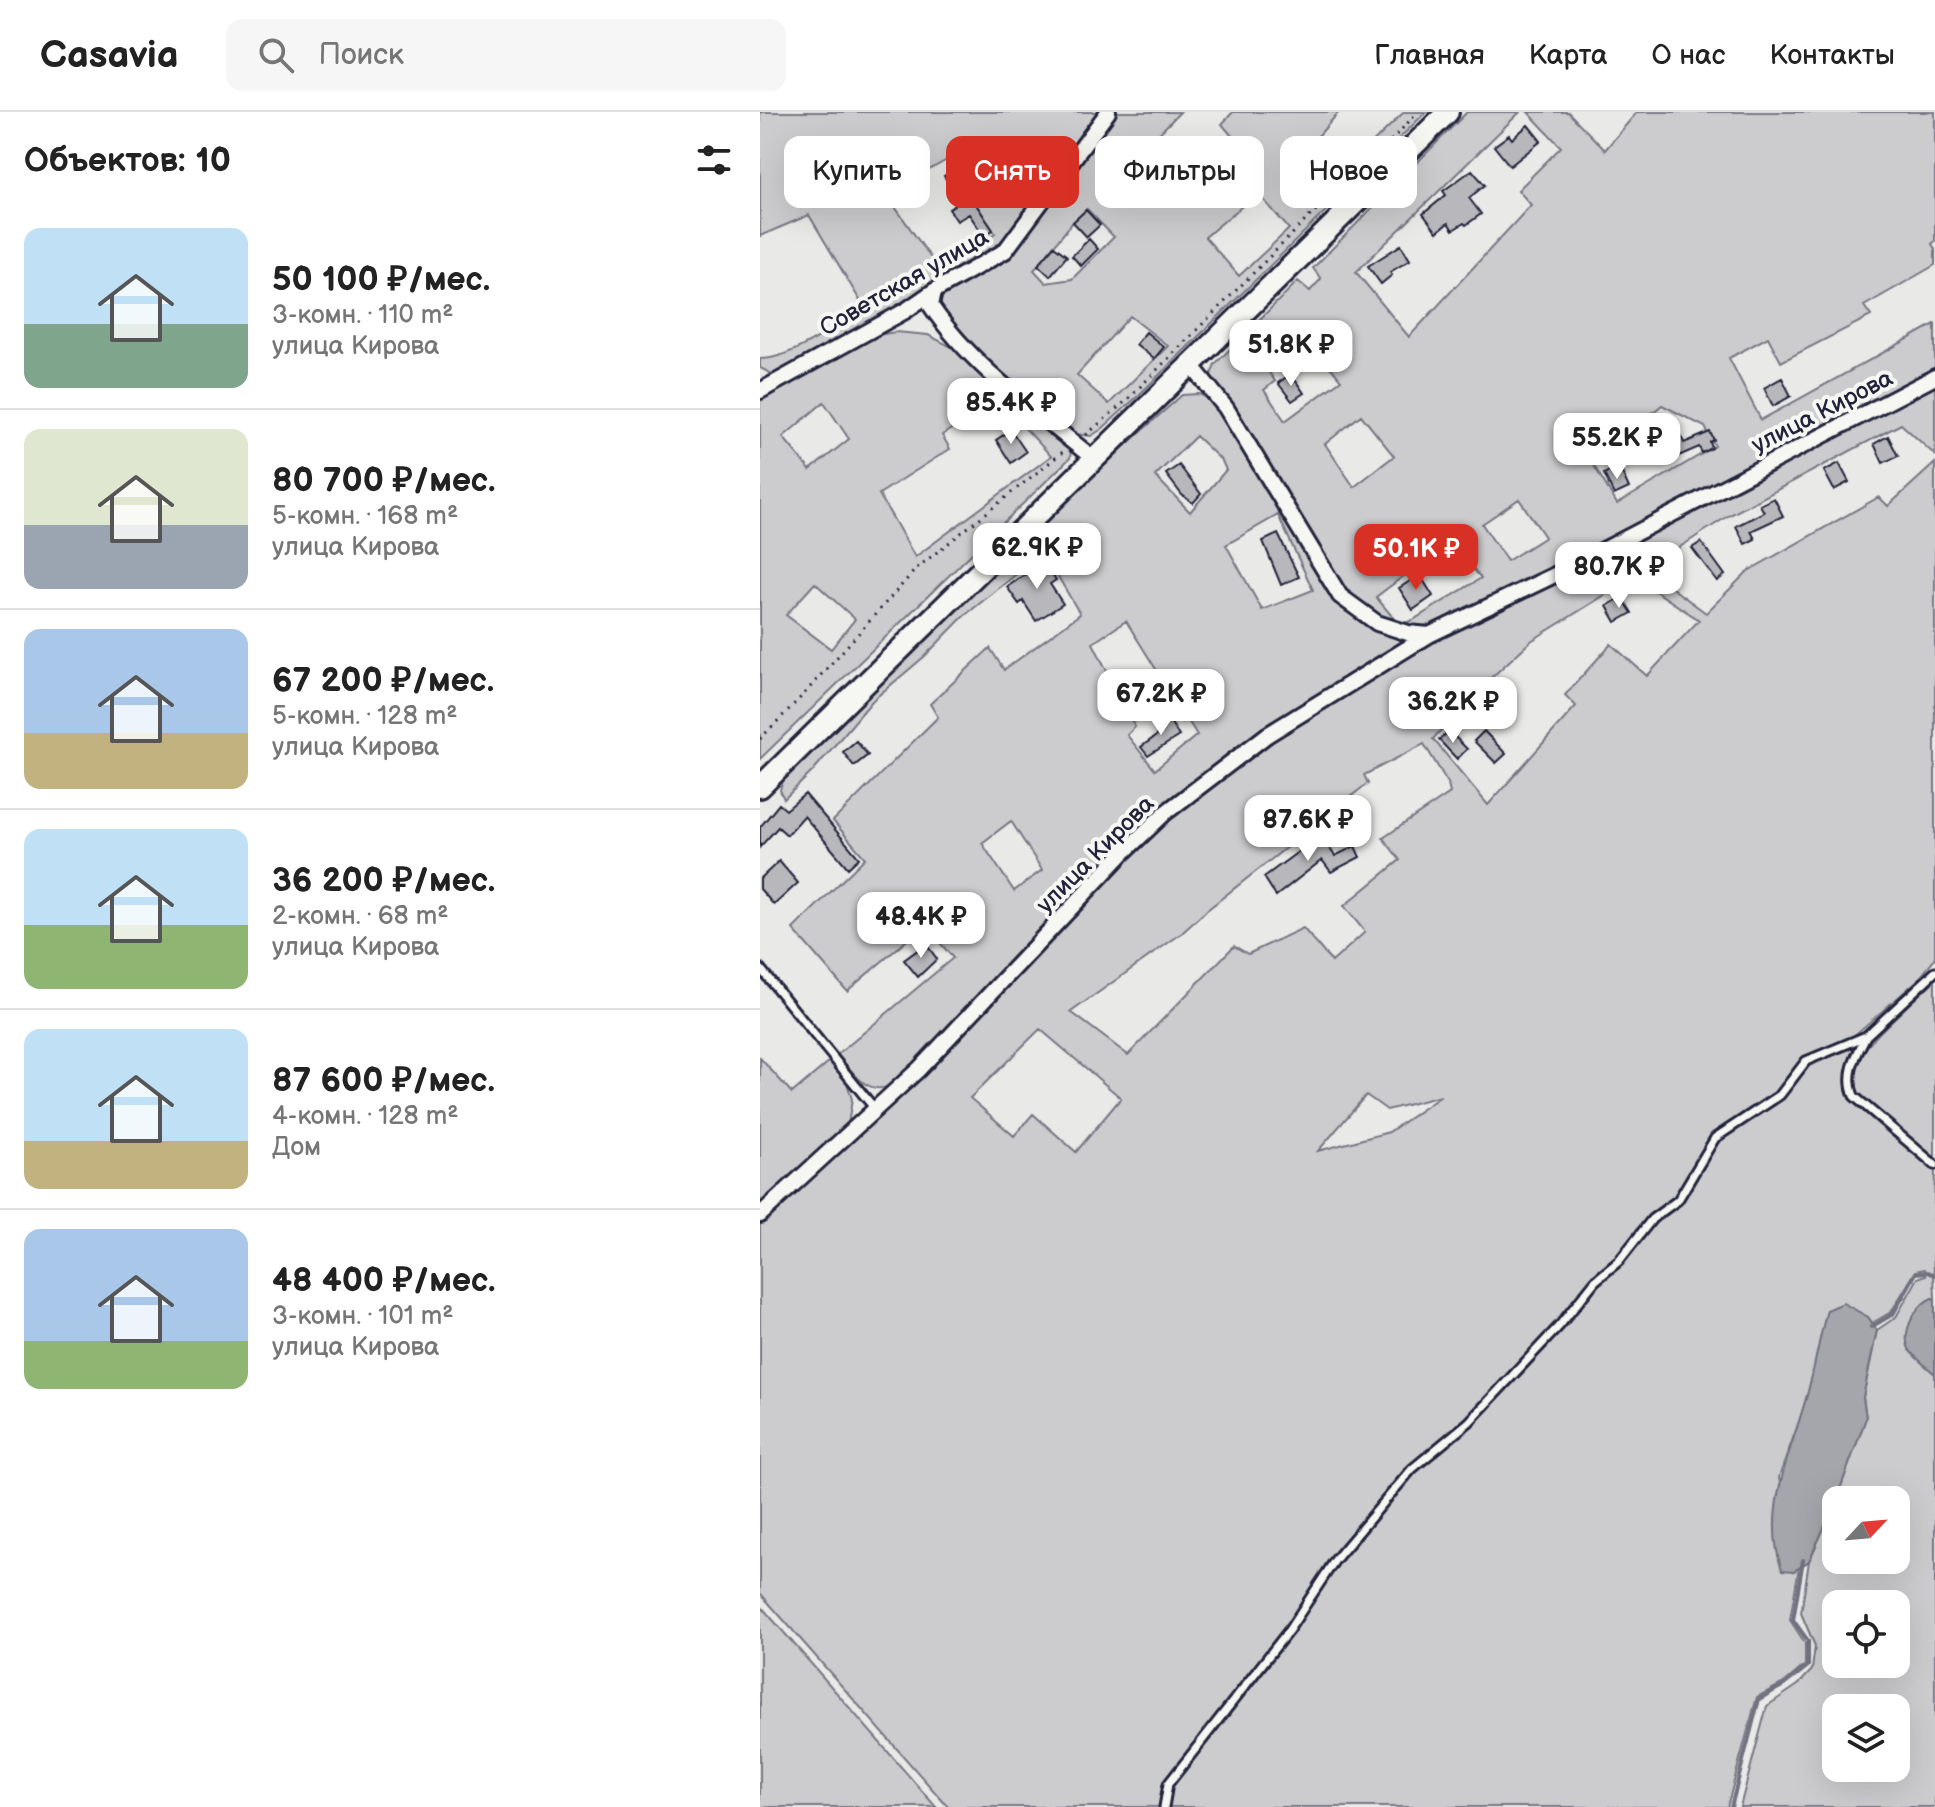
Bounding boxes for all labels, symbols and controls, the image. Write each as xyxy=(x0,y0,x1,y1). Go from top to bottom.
search box xyxy=(226,19,786,91)
text: Casavia xyxy=(40,33,178,78)
icon: search xyxy=(254,33,298,77)
text: Поиск xyxy=(318,37,404,73)
text: Главная xyxy=(1374,39,1485,72)
text: Карта xyxy=(1529,39,1608,72)
text: О нас xyxy=(1652,39,1725,72)
text: Контакты xyxy=(1769,39,1895,72)
chip: Купить xyxy=(784,136,930,208)
chip: Снять xyxy=(946,136,1079,208)
chip: Фильтры xyxy=(1095,136,1264,208)
chip: Новое xyxy=(1280,136,1417,208)
icon: filters xyxy=(692,138,736,182)
text: Объектов: 10 xyxy=(24,140,231,181)
street label: Советская улица xyxy=(815,222,994,342)
text: 50 100 ₽/мес. xyxy=(272,259,490,300)
icon: home xyxy=(88,260,184,356)
text: 3-комн. · 110 m² xyxy=(272,300,454,331)
pin: 51.8K ₽ xyxy=(1217,320,1365,388)
text: 51.8K ₽ xyxy=(1247,330,1335,361)
text: улица Кирова xyxy=(272,331,439,362)
street label: улица Кирова xyxy=(1747,363,1898,459)
pin: 85.4K ₽ xyxy=(937,378,1085,446)
text: 85.4K ₽ xyxy=(965,388,1057,419)
pin: 55.2K ₽ xyxy=(1543,413,1691,481)
text: 55.2K ₽ xyxy=(1571,423,1663,454)
text: 80 700 ₽/мес. xyxy=(272,460,495,501)
icon: home xyxy=(88,461,184,557)
text: 5-комн. · 168 m² xyxy=(272,501,458,532)
pin: 62.9K ₽ xyxy=(963,523,1111,591)
pin: 50.1K ₽ xyxy=(1342,524,1490,592)
text: улица Кирова xyxy=(272,532,439,563)
text: 62.9K ₽ xyxy=(991,533,1083,564)
text: 50.1K ₽ xyxy=(1372,534,1460,565)
pin: 80.7K ₽ xyxy=(1545,542,1693,610)
text: 80.7K ₽ xyxy=(1573,552,1665,583)
text: 67 200 ₽/мес. xyxy=(272,660,494,701)
icon: home xyxy=(88,661,184,757)
pin: 67.2K ₽ xyxy=(1087,669,1235,737)
pin: 36.2K ₽ xyxy=(1379,677,1527,745)
text: 67.2K ₽ xyxy=(1115,679,1207,710)
text: 36.2K ₽ xyxy=(1407,687,1499,718)
text: 5-комн. · 128 m² xyxy=(272,701,458,732)
text: улица Кирова xyxy=(272,732,439,763)
street label: улица Кирова xyxy=(1030,789,1160,919)
pin: 87.6K ₽ xyxy=(1234,795,1382,863)
text: 87.6K ₽ xyxy=(1262,805,1354,836)
text: 36 200 ₽/мес. xyxy=(272,860,495,901)
icon: home xyxy=(88,861,184,957)
pin: 48.4K ₽ xyxy=(847,892,995,960)
text: 2-комн. · 68 m² xyxy=(272,901,449,932)
text: 48.4K ₽ xyxy=(875,902,967,933)
text: улица Кирова xyxy=(272,932,439,963)
text: 87 600 ₽/мес. xyxy=(272,1060,495,1101)
icon: home xyxy=(88,1061,184,1157)
text: 4-комн. · 128 m² xyxy=(272,1101,459,1132)
text: Дом xyxy=(272,1132,321,1163)
text: 48 400 ₽/мес. xyxy=(272,1260,496,1301)
icon: home xyxy=(88,1261,184,1357)
text: 3-комн. · 101 m² xyxy=(272,1301,454,1332)
text: улица Кирова xyxy=(272,1332,439,1363)
north arrow xyxy=(1822,1486,1910,1574)
map controls xyxy=(1822,1486,1910,1782)
button: locate xyxy=(1822,1590,1910,1678)
button: layers xyxy=(1822,1694,1910,1782)

